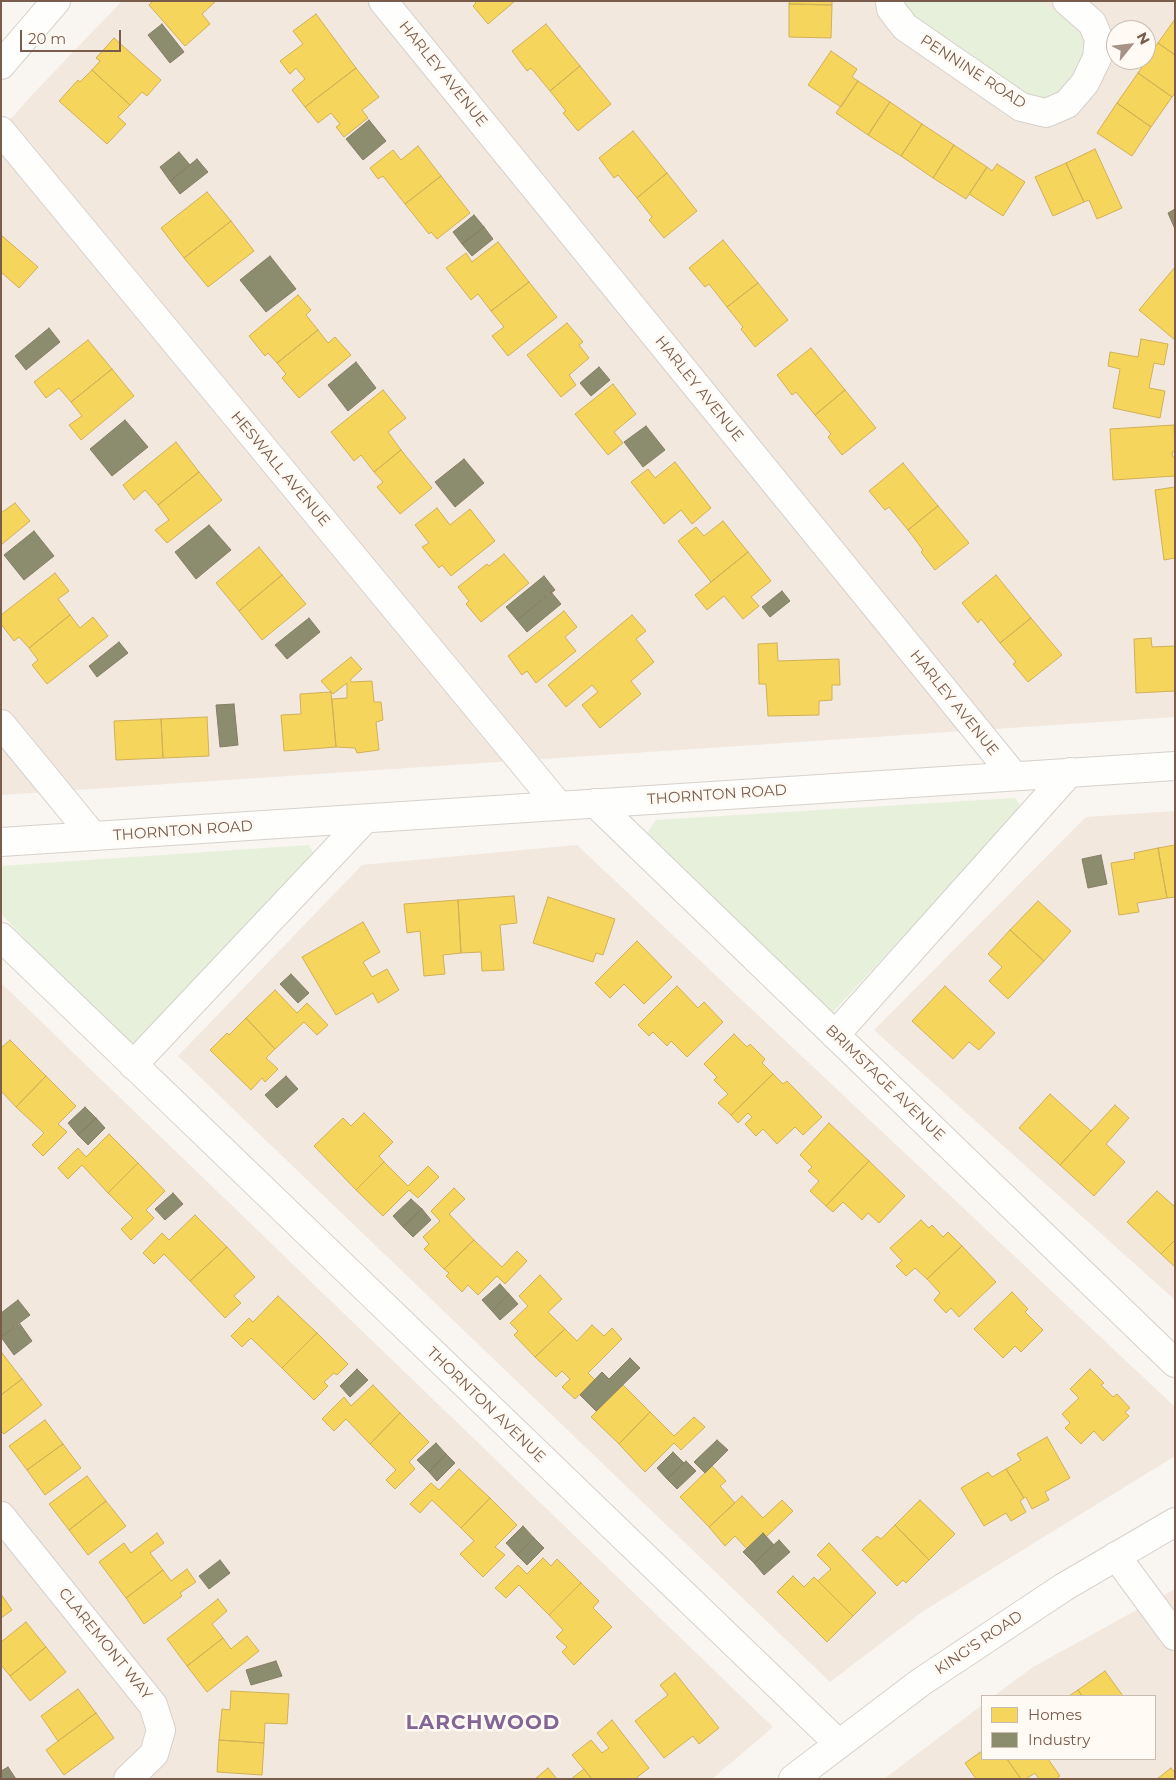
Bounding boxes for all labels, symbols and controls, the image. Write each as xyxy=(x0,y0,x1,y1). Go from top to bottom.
street label: HARLEY AVENUE xyxy=(395,18,491,130)
scale bar xyxy=(22,20,124,52)
north arrow xyxy=(1106,20,1156,70)
text: 20 m xyxy=(28,29,66,48)
text: N xyxy=(1133,29,1154,48)
street label: PENNINE ROAD xyxy=(917,31,1029,113)
street label: HARLEY AVENUE xyxy=(651,333,747,445)
street label: HESWALL AVENUE xyxy=(227,408,333,530)
street label: HARLEY AVENUE xyxy=(906,647,1002,759)
street label: THORNTON ROAD xyxy=(647,781,787,809)
street label: THORNTON ROAD xyxy=(113,817,253,845)
street label: BRIMSTAGE AVENUE xyxy=(822,1021,948,1145)
street label: THORNTON AVENUE xyxy=(423,1344,549,1466)
street label: CLAREMONT WAY xyxy=(54,1585,156,1703)
street label: KING'S ROAD xyxy=(932,1607,1026,1679)
legend xyxy=(981,1695,1156,1760)
text: Homes xyxy=(1028,1705,1082,1724)
district label: LARCHWOOD xyxy=(405,1711,561,1735)
text: Industry xyxy=(1028,1730,1090,1749)

